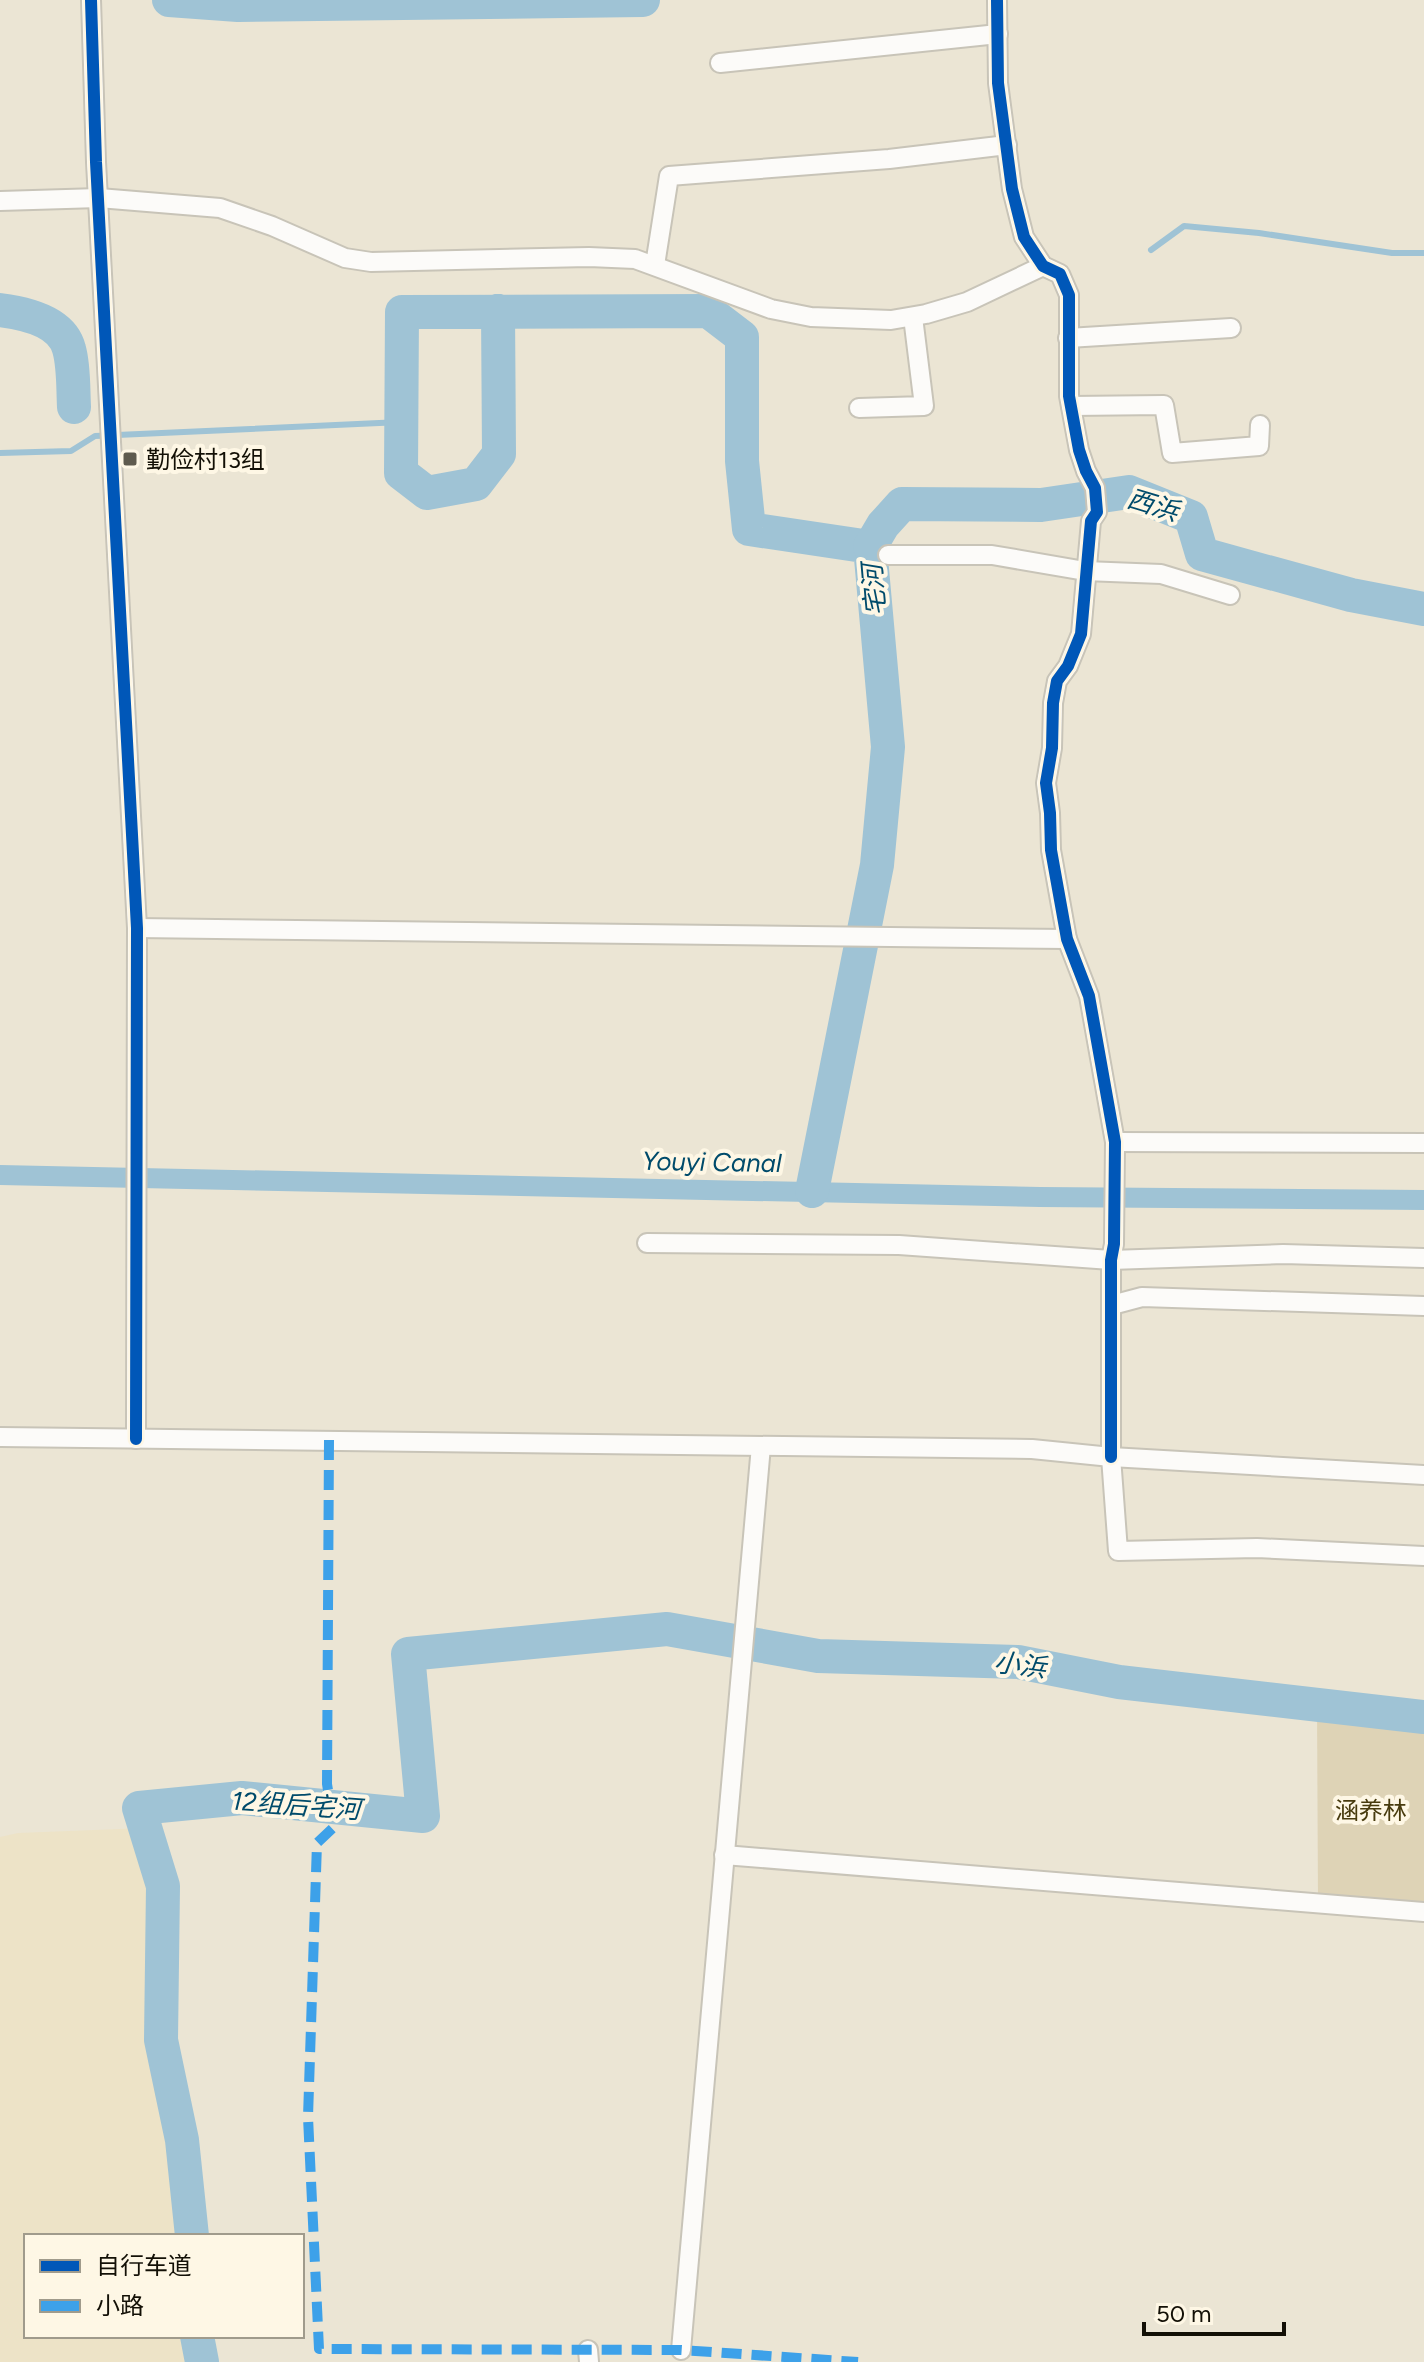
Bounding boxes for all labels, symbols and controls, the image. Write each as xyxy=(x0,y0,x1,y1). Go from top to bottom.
place label: 勤俭村13组 xyxy=(146,445,265,474)
marker: 勤俭村13组 xyxy=(121,450,139,468)
water label: 西浜 xyxy=(1123,482,1184,528)
water label: 宅河 xyxy=(855,558,892,617)
water label: Youyi Canal xyxy=(642,1145,782,1179)
water label: 小浜 xyxy=(992,1646,1050,1684)
water label: 12组后宅河 xyxy=(230,1785,367,1826)
park label: 涵养林 xyxy=(1335,1796,1407,1825)
legend xyxy=(24,2234,304,2338)
text: 自行车道 xyxy=(96,2251,192,2280)
scale bar xyxy=(1144,2286,1284,2336)
text: 小路 xyxy=(96,2291,144,2320)
text: 50 m xyxy=(1156,2299,1212,2328)

